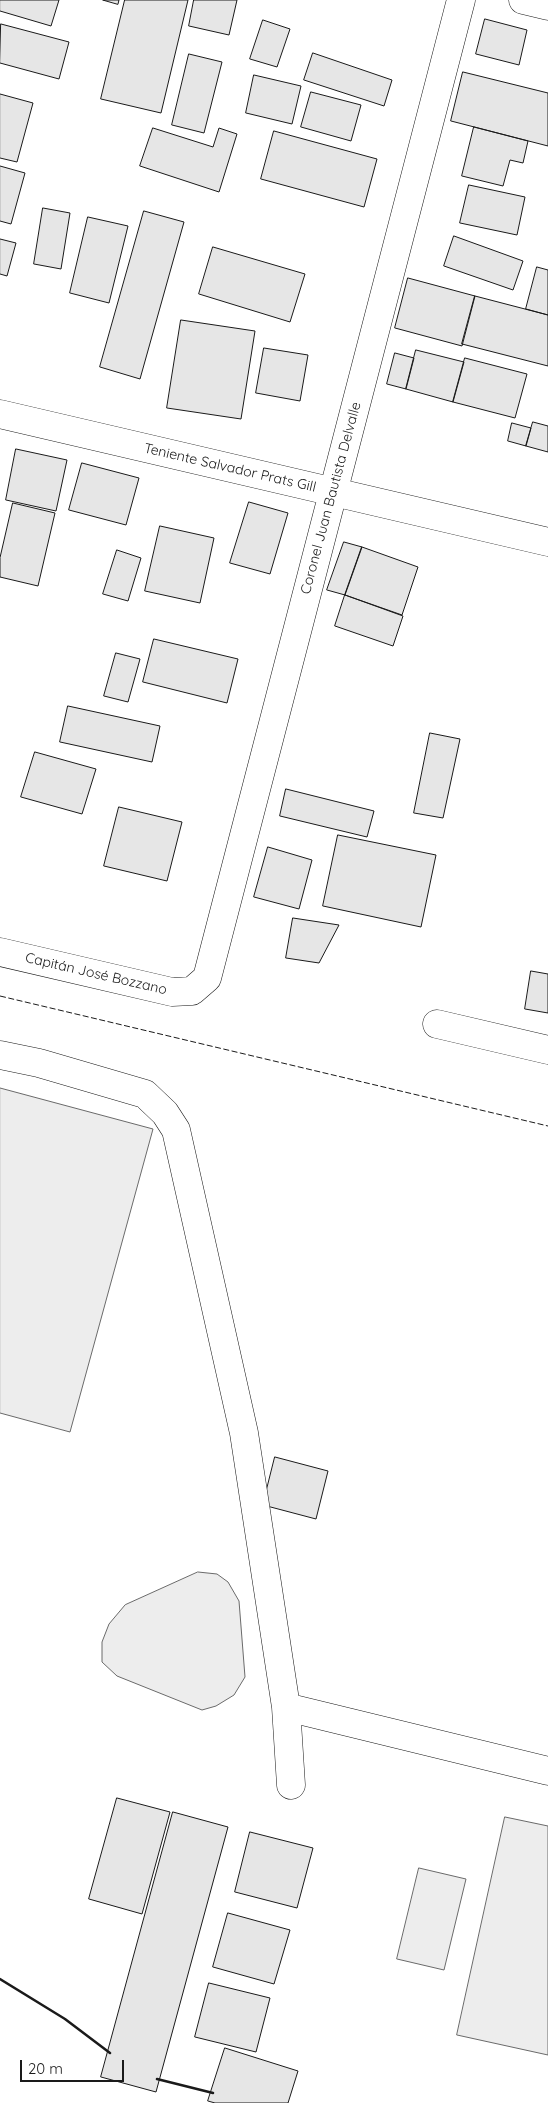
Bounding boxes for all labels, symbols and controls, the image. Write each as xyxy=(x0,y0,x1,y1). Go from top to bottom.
street label: Coronel Juan Bautista Delvalle xyxy=(297,400,365,596)
street label: Teniente Salvador Prats Gill xyxy=(142,440,318,496)
street label: Capitán José Bozzano xyxy=(24,950,168,998)
scale bar xyxy=(22,2050,126,2082)
text: 20 m xyxy=(28,2059,63,2078)

